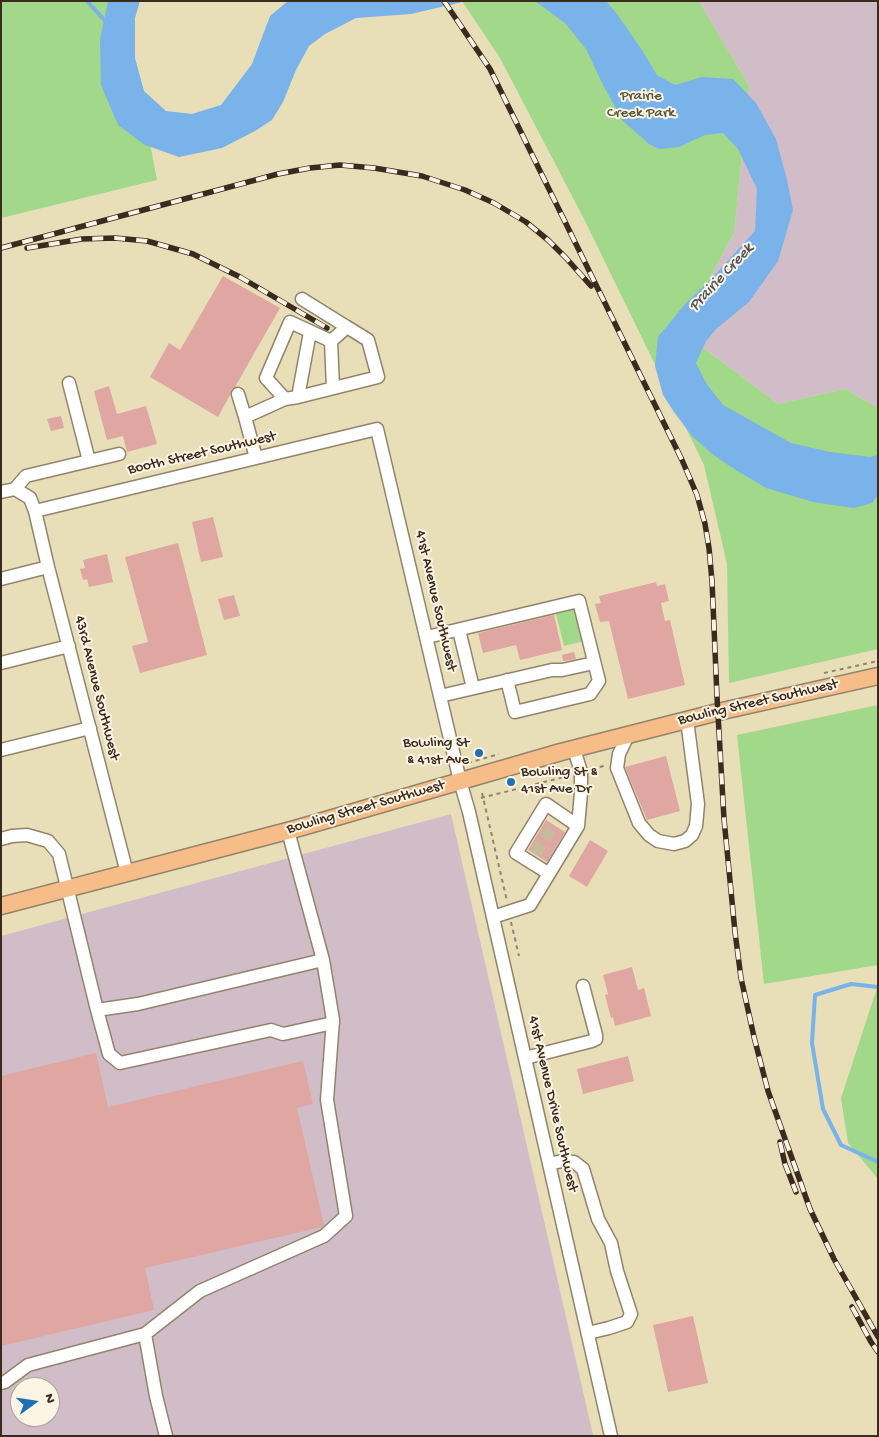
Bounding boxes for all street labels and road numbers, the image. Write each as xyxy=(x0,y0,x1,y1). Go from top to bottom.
street label: Booth Street Southwest xyxy=(126,428,278,480)
street label: 41st Avenue Southwest xyxy=(410,529,460,673)
street label: 43rd Avenue Southwest xyxy=(69,614,123,762)
street label: Bowling Street Southwest xyxy=(676,676,840,730)
street label: Bowling Street Southwest xyxy=(285,777,447,839)
street label: 41st Avenue Drive Southwest xyxy=(523,1014,581,1194)

